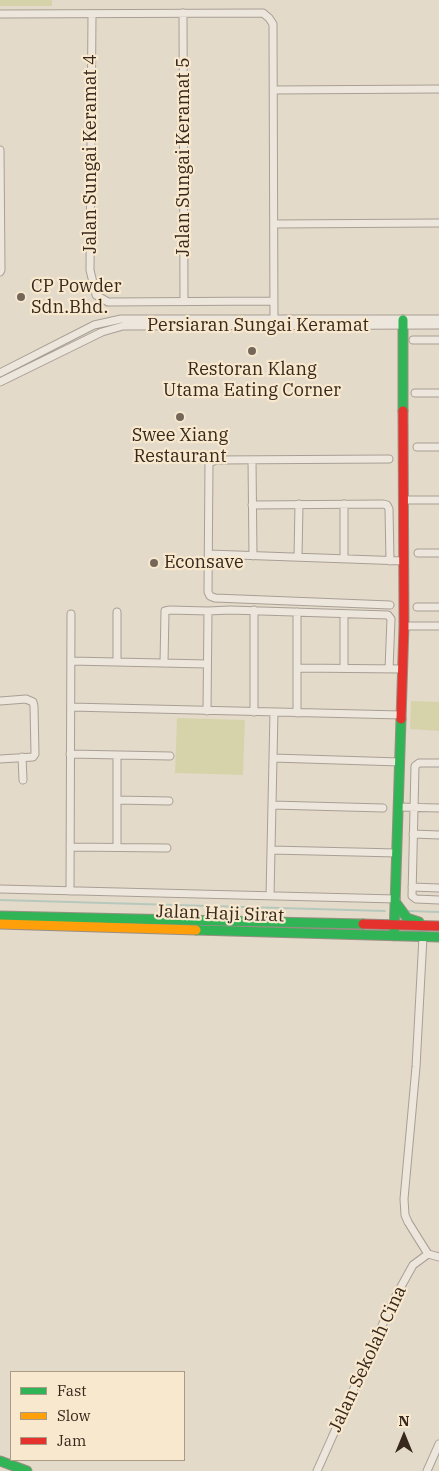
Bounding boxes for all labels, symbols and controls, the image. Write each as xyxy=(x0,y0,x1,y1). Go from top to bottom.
street label: Jalan Sungai Keramat 4 xyxy=(80,54,102,254)
street label: Jalan Sungai Keramat 5 xyxy=(173,57,195,257)
place label: CP Powder Sdn.Bhd. xyxy=(31,276,121,318)
marker: CP Powder Sdn.Bhd. xyxy=(15,291,27,303)
street label: Persiaran Sungai Keramat xyxy=(147,315,369,337)
marker: Restoran Klang Utama Eating Corner xyxy=(246,345,258,357)
place label: Restoran Klang Utama Eating Corner xyxy=(163,359,341,402)
marker: Swee Xiang Restaurant xyxy=(174,411,186,423)
place label: Swee Xiang Restaurant xyxy=(132,425,228,468)
place label: Econsave xyxy=(164,552,244,574)
marker: Econsave xyxy=(148,557,160,569)
street label: Jalan Haji Sirat xyxy=(155,901,285,927)
street label: Jalan Sekolah Cina xyxy=(325,1282,411,1436)
legend xyxy=(10,1371,185,1461)
text: Fast xyxy=(57,1381,87,1400)
text: Slow xyxy=(57,1406,90,1425)
north arrow xyxy=(379,1411,429,1461)
text: N xyxy=(398,1412,410,1430)
text: Jam xyxy=(57,1431,86,1450)

